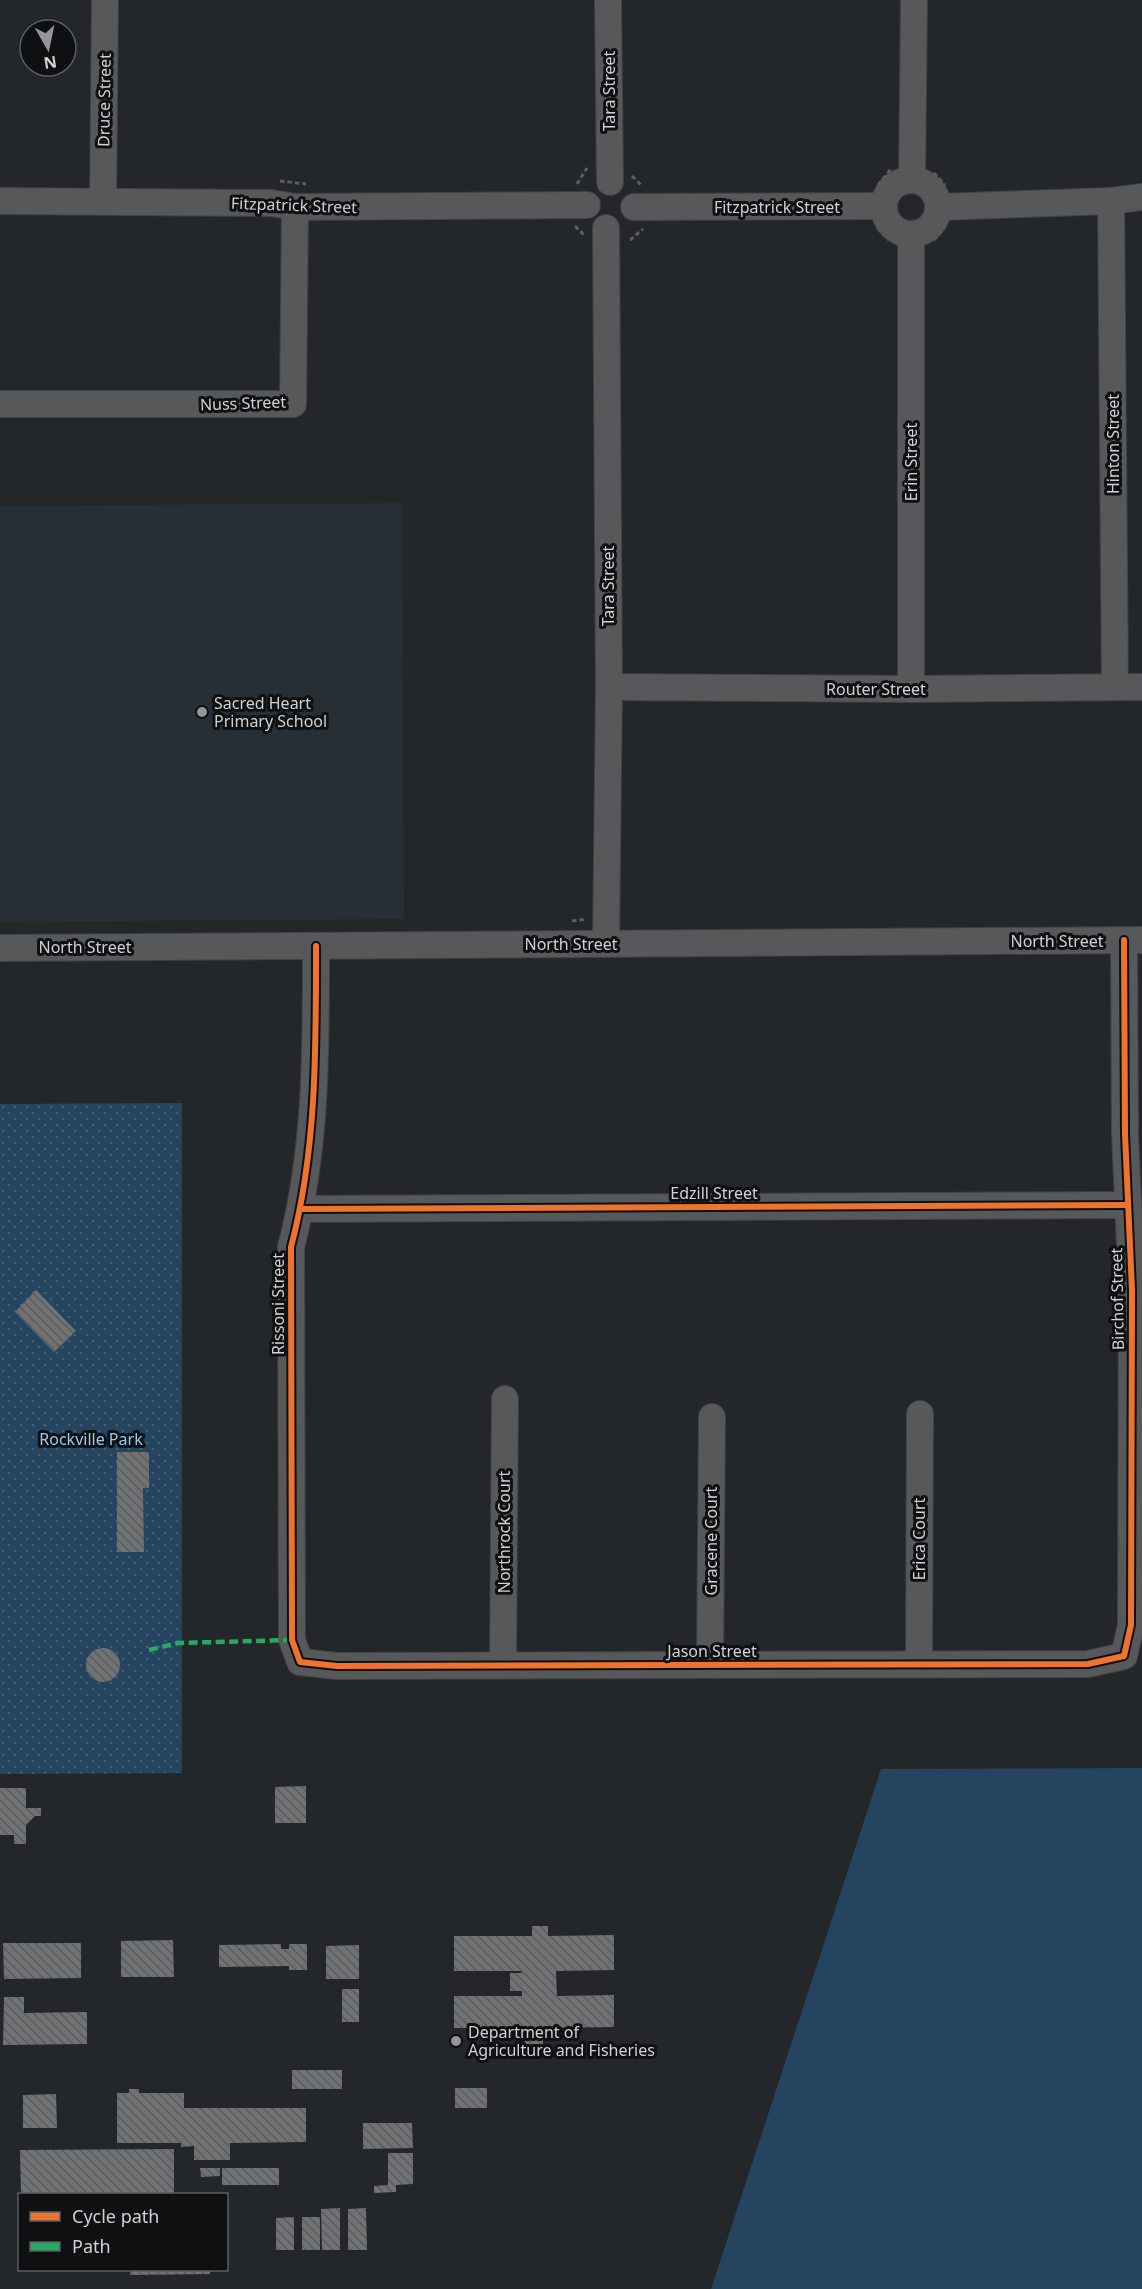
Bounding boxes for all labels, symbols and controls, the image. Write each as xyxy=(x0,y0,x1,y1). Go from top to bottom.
north arrow xyxy=(18,18,78,78)
street label: Tara Street xyxy=(598,50,620,131)
text: N xyxy=(42,51,58,75)
street label: Druce Street xyxy=(92,53,116,147)
street label: Fitzpatrick Street xyxy=(231,192,358,218)
street label: Fitzpatrick Street xyxy=(714,196,840,218)
street label: Nuss Street xyxy=(200,390,287,415)
street label: Hinton Street xyxy=(1102,394,1124,494)
street label: Erin Street xyxy=(900,423,922,501)
street label: Tara Street xyxy=(597,545,619,626)
street label: Router Street xyxy=(826,678,926,700)
place label: Sacred Heart Primary School xyxy=(214,692,327,732)
marker: Sacred Heart Primary School xyxy=(195,705,209,719)
street label: North Street xyxy=(1011,930,1104,952)
street label: North Street xyxy=(525,933,618,955)
street label: North Street xyxy=(39,936,132,958)
street label: Edzill Street xyxy=(670,1182,758,1204)
street label: Birchof Street xyxy=(1105,1247,1129,1350)
street label: Rissoni Street xyxy=(267,1253,289,1355)
park label: Rockville Park xyxy=(39,1428,143,1450)
street label: Northrock Court xyxy=(493,1471,515,1593)
street label: Gracene Court xyxy=(700,1486,722,1595)
street label: Erica Court xyxy=(908,1498,930,1580)
street label: Jason Street xyxy=(665,1640,757,1662)
place label: Department of Agriculture and Fisheries xyxy=(468,2021,655,2061)
marker: Department of Agriculture and Fisheries xyxy=(449,2034,463,2048)
legend xyxy=(18,2193,228,2271)
text: Cycle path xyxy=(72,2204,159,2228)
text: Path xyxy=(72,2234,111,2258)

